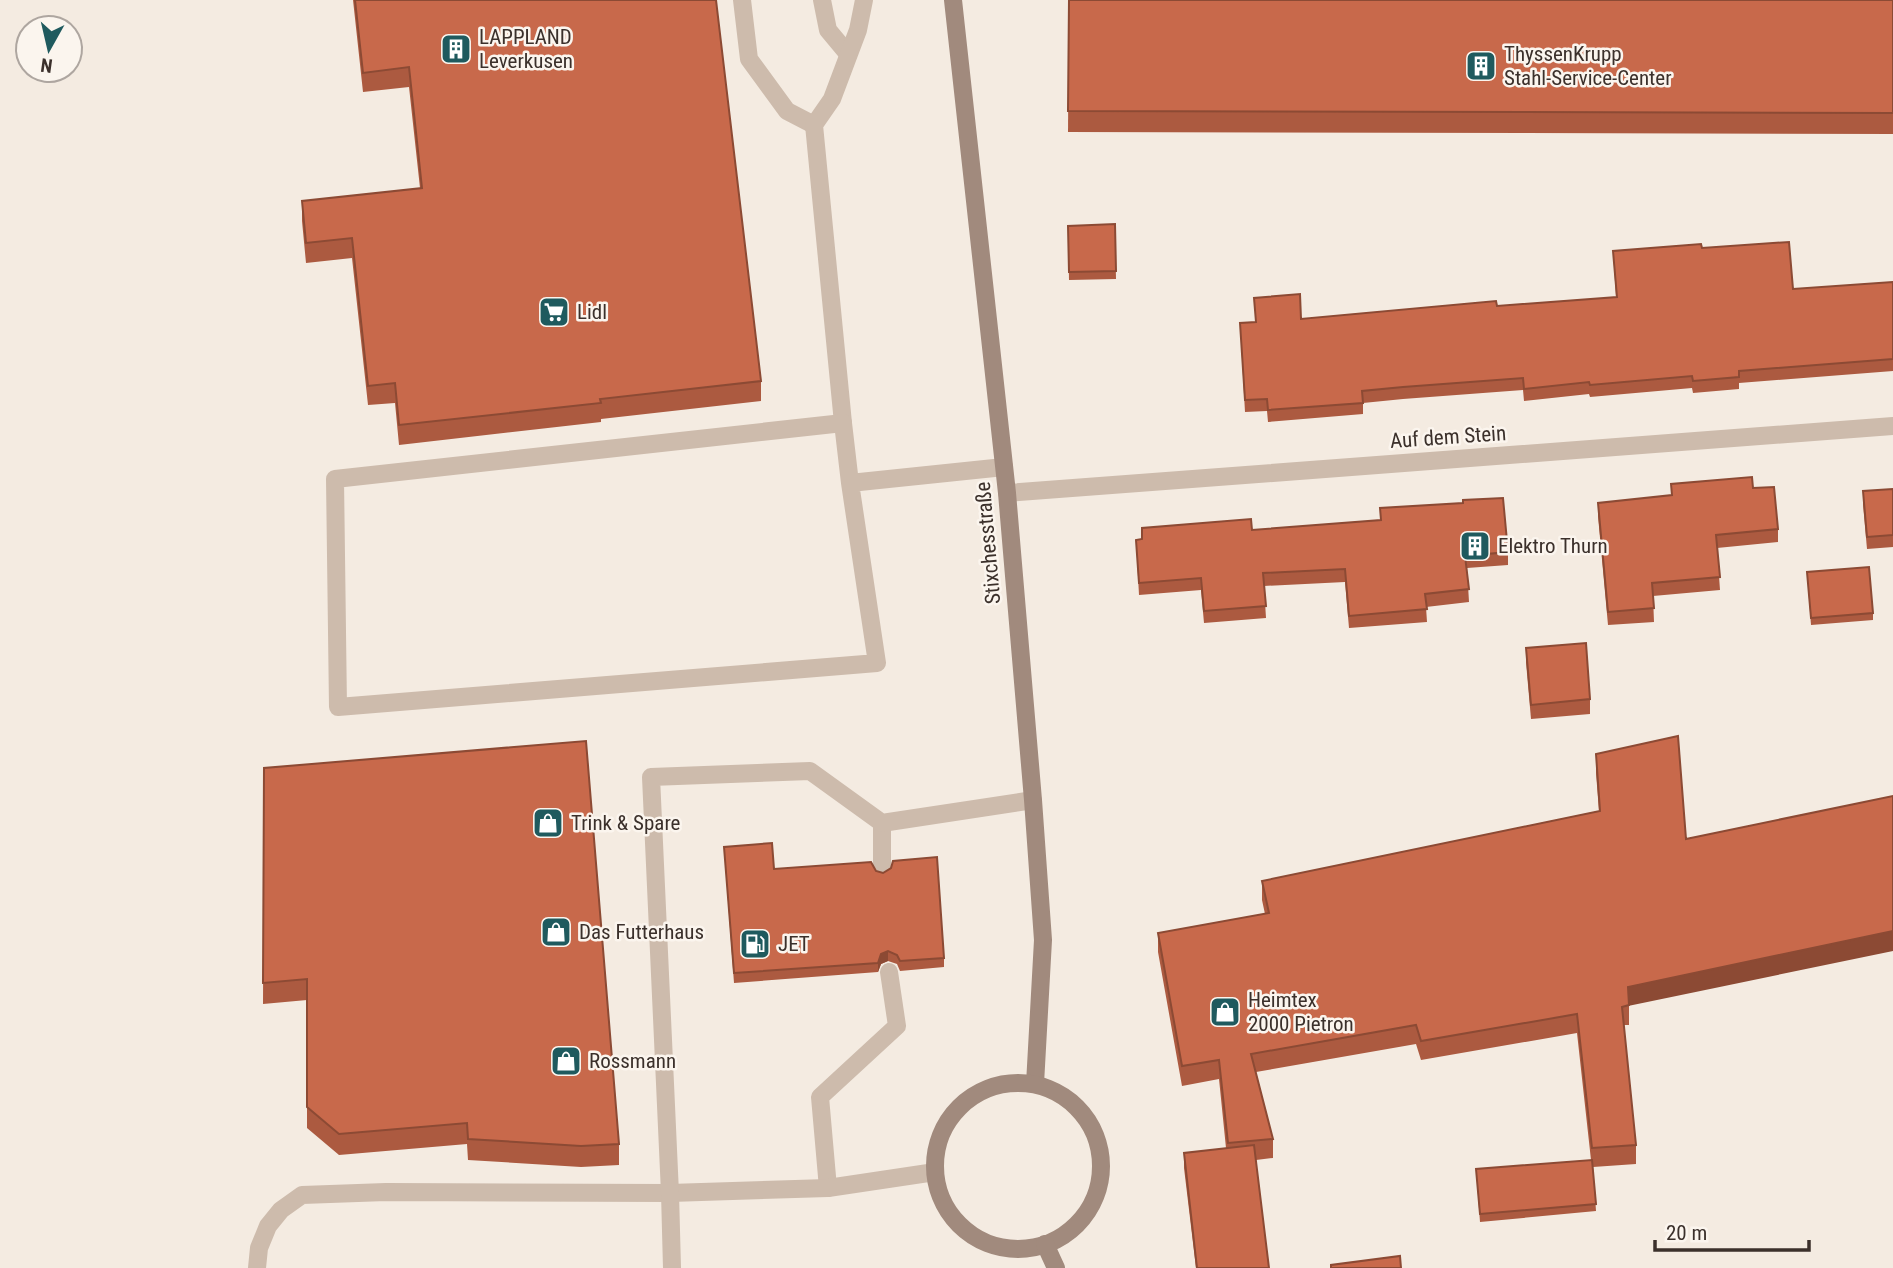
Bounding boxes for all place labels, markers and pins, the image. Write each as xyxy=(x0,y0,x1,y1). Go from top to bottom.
place label: LAPPLAND Leverkusen xyxy=(479,25,573,73)
building icon: LAPPLAND Leverkusen xyxy=(439,32,473,66)
place label: ThyssenKrupp Stahl-Service-Center xyxy=(1504,42,1672,90)
building icon: ThyssenKrupp Stahl-Service-Center xyxy=(1464,49,1498,83)
supermarket icon: Lidl xyxy=(537,295,571,329)
place label: Lidl xyxy=(577,300,607,324)
building icon: Elektro Thurn xyxy=(1458,529,1492,563)
place label: Elektro Thurn xyxy=(1498,534,1608,558)
shop icon: Trink & Spare xyxy=(531,806,565,840)
place label: Trink & Spare xyxy=(571,811,681,835)
shop icon: Das Futterhaus xyxy=(539,915,573,949)
place label: Das Futterhaus xyxy=(579,920,704,944)
fuel station icon: JET xyxy=(738,927,772,961)
place label: JET xyxy=(778,932,810,956)
place label: Heimtex 2000 Pietron xyxy=(1248,988,1354,1036)
shop icon: Heimtex 2000 Pietron xyxy=(1208,995,1242,1029)
shop icon: Rossmann xyxy=(549,1044,583,1078)
place label: Rossmann xyxy=(589,1049,676,1073)

